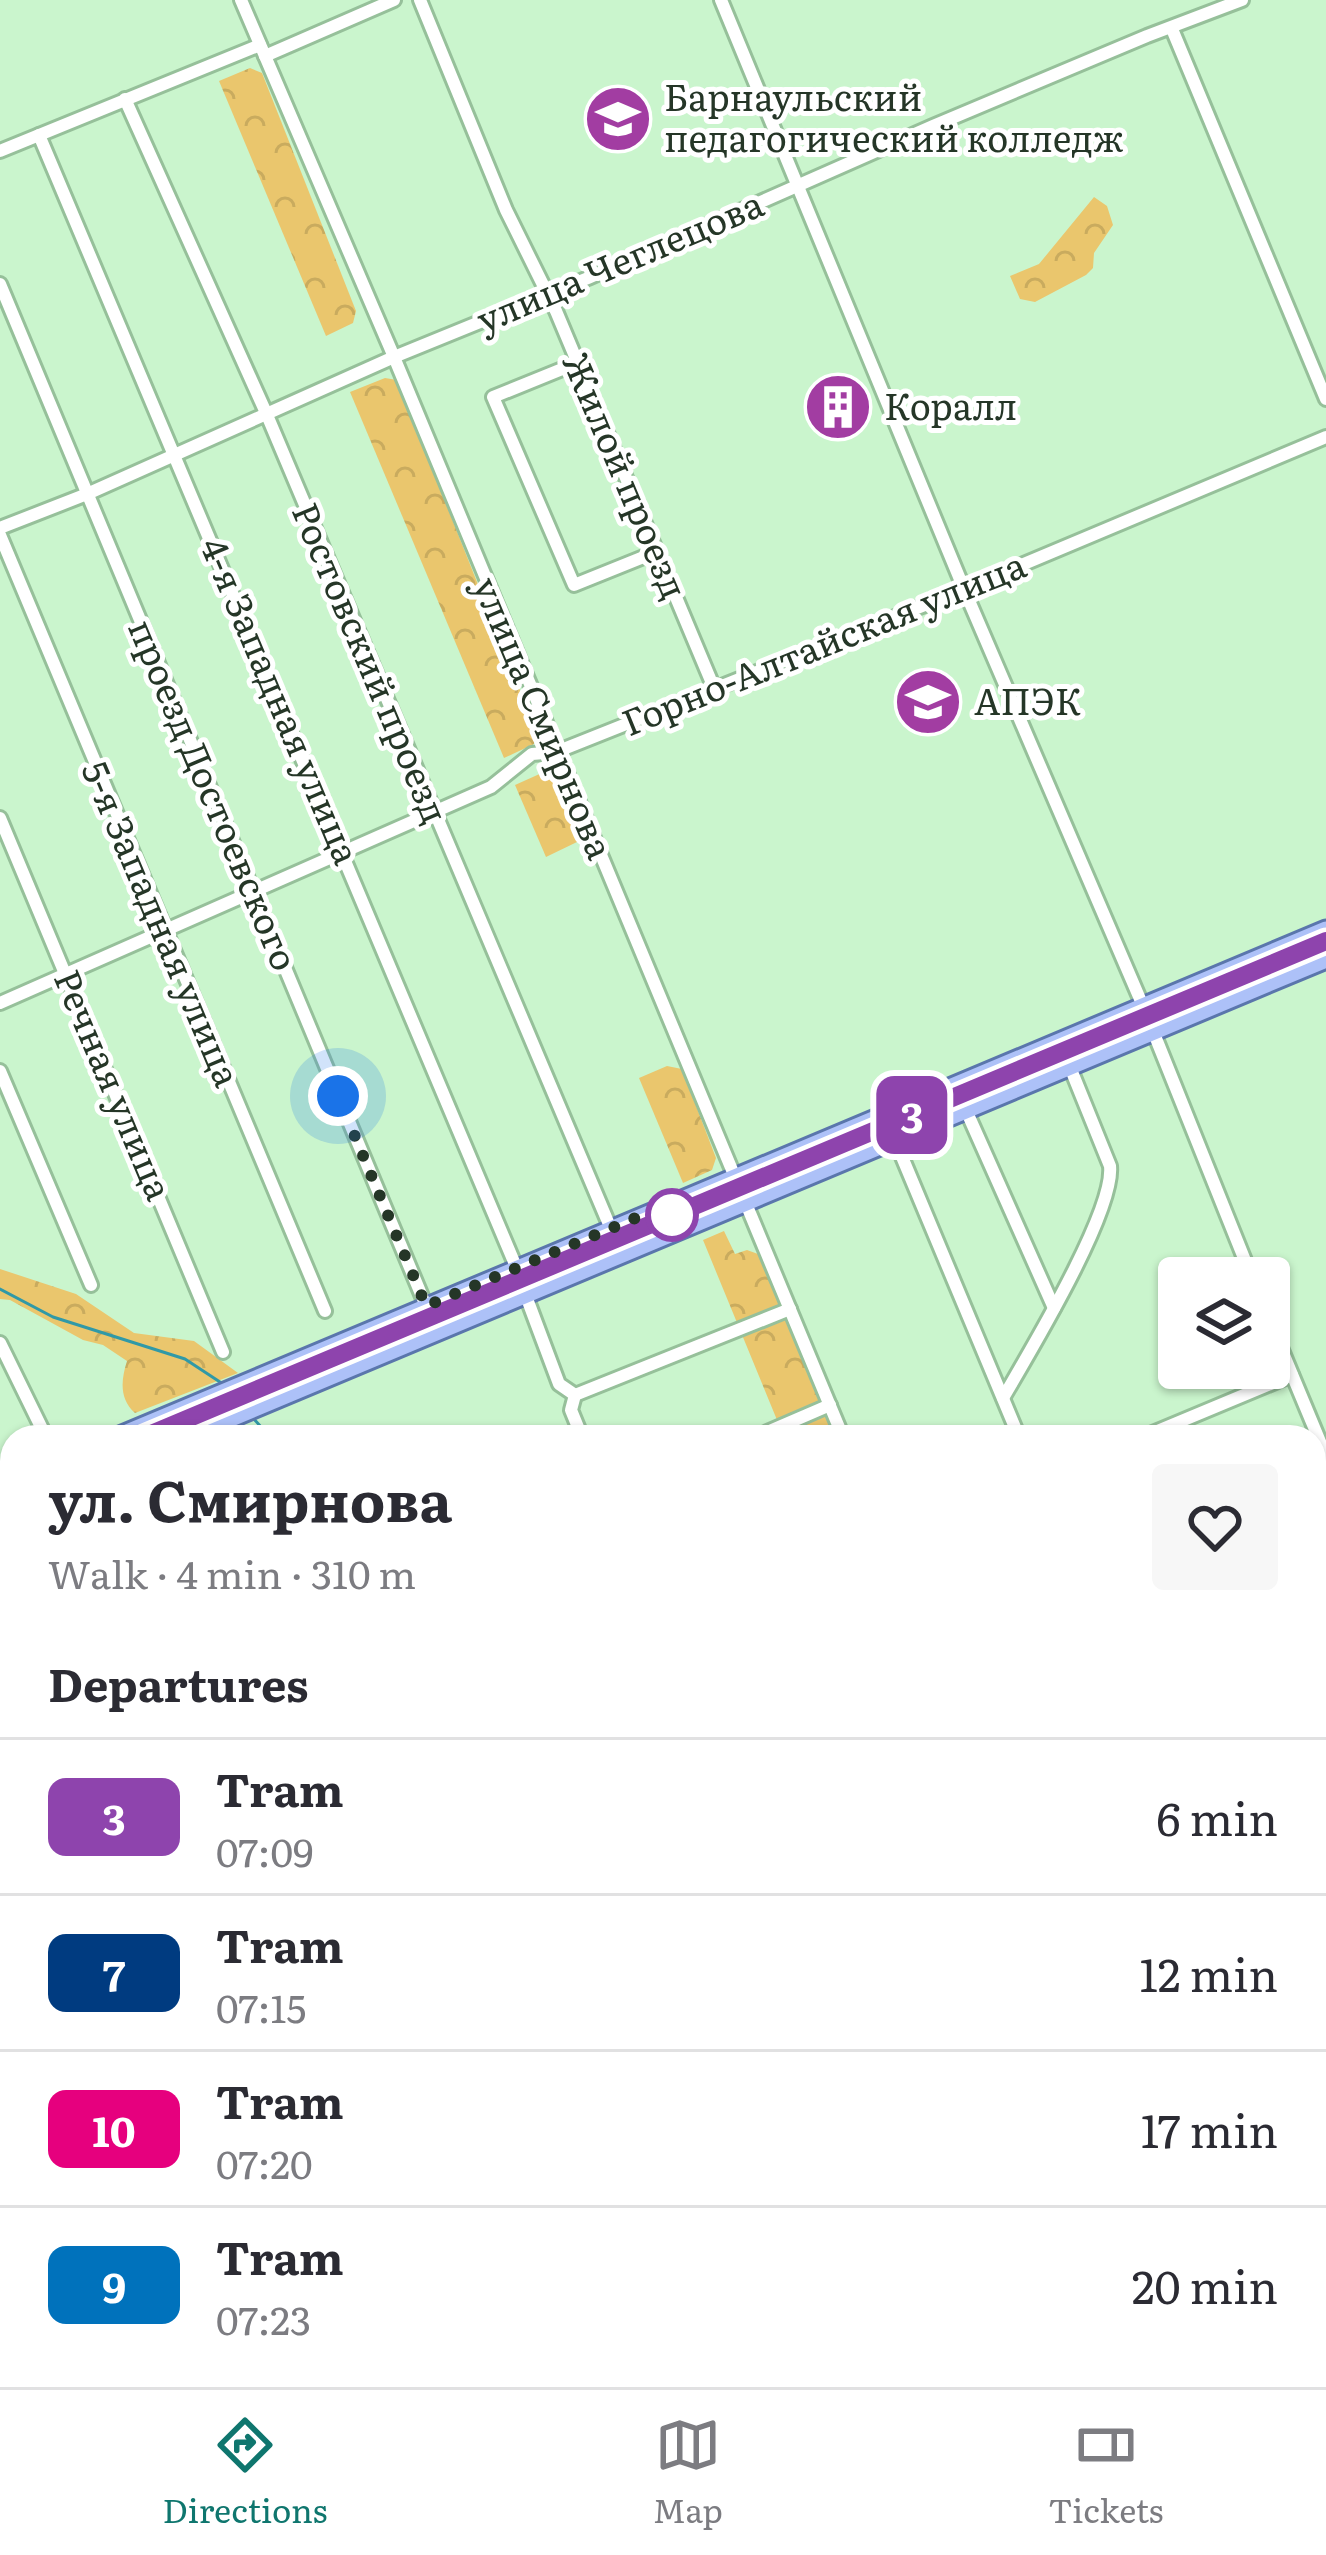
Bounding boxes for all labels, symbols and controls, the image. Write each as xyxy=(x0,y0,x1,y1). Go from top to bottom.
place label: Барнаульский педагогический колледж xyxy=(664,69,1124,163)
school or university icon: Барнаульский педагогический колледж xyxy=(583,84,653,154)
street label: улица Чеглецова xyxy=(467,175,771,344)
street label: Жилой проезд xyxy=(552,344,703,606)
building icon: Коралл xyxy=(803,372,873,442)
place label: Коралл xyxy=(884,378,1017,431)
street label: Ростовский проезд xyxy=(281,494,464,831)
street label: 4-я Западная улица xyxy=(189,528,375,872)
street label: Горно-Алтайская улица xyxy=(613,536,1033,747)
street label: улица Смирнова xyxy=(462,568,629,867)
street label: проезд Достоевского xyxy=(117,610,313,978)
school or university icon: АПЭК xyxy=(893,667,963,737)
place label: АПЭК xyxy=(974,673,1081,726)
street label: 5-я Западная улица xyxy=(71,752,256,1095)
street label: Речная улица xyxy=(43,961,188,1208)
your location xyxy=(308,1066,368,1126)
line badge: 3 xyxy=(873,1076,951,1154)
text: 3 xyxy=(900,1084,924,1146)
unlabelled marker xyxy=(647,1190,697,1240)
map controls xyxy=(1158,1257,1290,1389)
button: layers xyxy=(1158,1257,1290,1389)
text: ул. Смирнова xyxy=(48,1455,452,1540)
button: heart xyxy=(1152,1464,1278,1590)
text: Walk · 4 min · 310 m xyxy=(48,1543,416,1601)
text: Departures xyxy=(48,1649,309,1716)
text: Tram xyxy=(216,1754,344,1821)
text: 6 min xyxy=(1156,1783,1278,1850)
text: 3 xyxy=(102,1786,126,1848)
text: 07:09 xyxy=(216,1821,313,1879)
text: Tram xyxy=(216,1910,344,1977)
text: 12 min xyxy=(1139,1939,1278,2006)
text: 7 xyxy=(103,1942,125,2004)
text: 07:15 xyxy=(216,1977,306,2035)
text: Tram xyxy=(216,2066,344,2133)
text: 17 min xyxy=(1141,2095,1278,2162)
text: 10 xyxy=(92,2098,136,2160)
text: 07:20 xyxy=(216,2133,312,2191)
text: Tram xyxy=(216,2222,344,2289)
text: 20 min xyxy=(1132,2251,1278,2318)
text: 9 xyxy=(102,2254,126,2316)
text: 07:23 xyxy=(216,2289,311,2347)
tab: Directions xyxy=(163,2412,327,2533)
tab: Map xyxy=(653,2412,723,2533)
tab: Tickets xyxy=(1048,2412,1163,2533)

